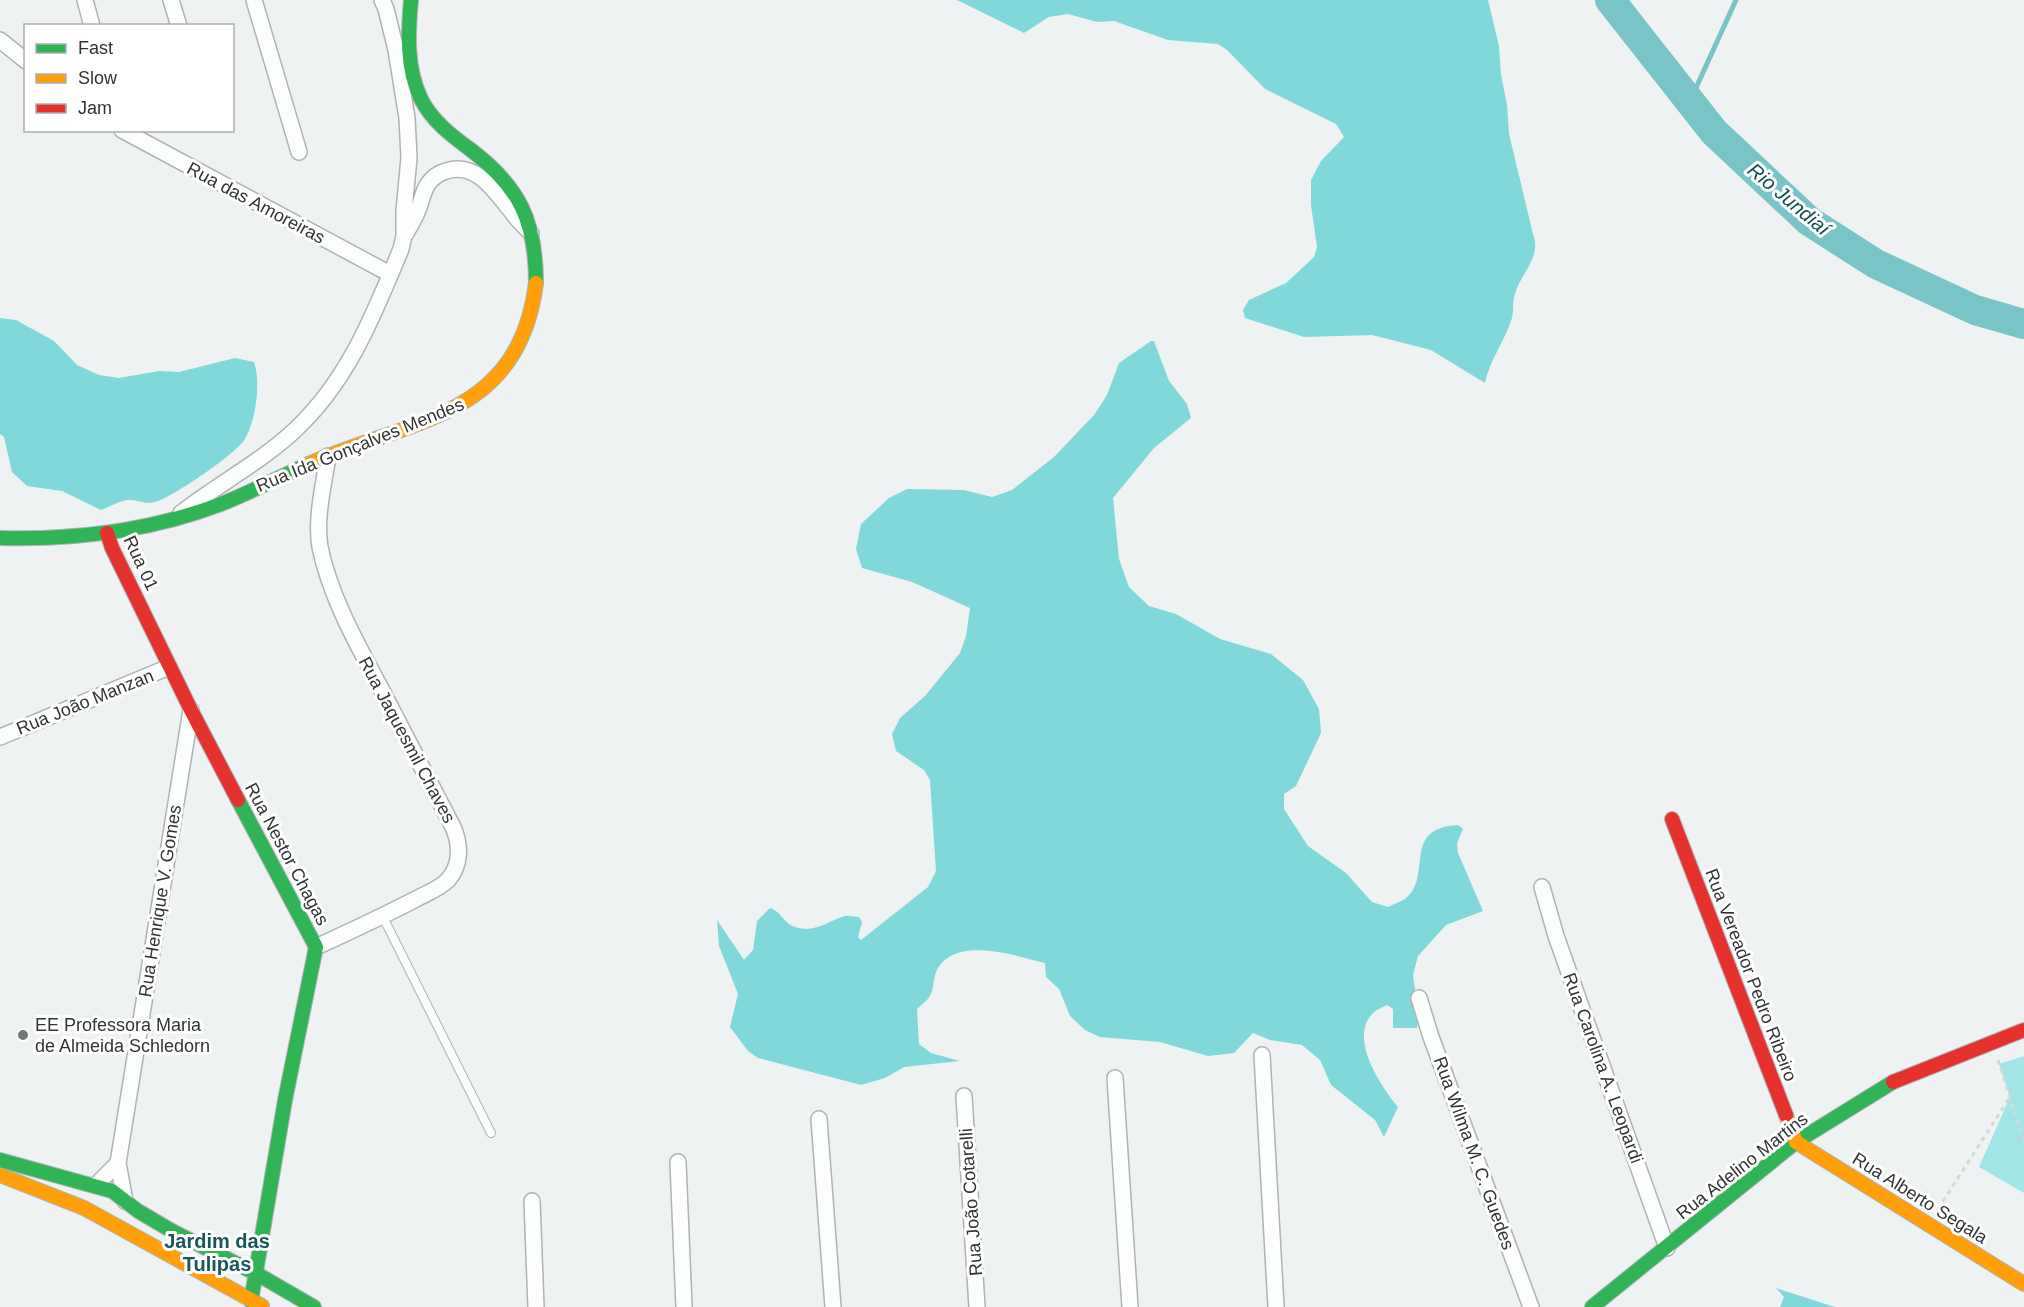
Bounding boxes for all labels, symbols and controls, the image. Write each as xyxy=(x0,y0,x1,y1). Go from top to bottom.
legend xyxy=(24,24,234,132)
text: Fast xyxy=(78,38,113,58)
text: Slow xyxy=(78,68,118,88)
text: Jam xyxy=(78,98,112,118)
street label: Rua das Amoreiras xyxy=(184,158,328,248)
water label: Rio Jundiaí xyxy=(1744,158,1836,241)
street label: Rua Ida Gonçalves Mendes xyxy=(253,394,467,496)
street label: Rua 01 xyxy=(120,532,162,594)
street label: Rua Jaquesmil Chaves xyxy=(355,654,459,826)
street label: Rua João Manzan xyxy=(14,665,156,739)
street label: Rua Nestor Chagas xyxy=(241,780,333,928)
street label: Rua Henrique V. Gomes xyxy=(135,803,185,999)
street label: Rua Vereador Pedro Ribeiro xyxy=(1701,866,1801,1084)
street label: Rua Carolina A. Leopardi xyxy=(1559,970,1647,1166)
place label: EE Professora Maria de Almeida Schledorn xyxy=(35,1015,210,1056)
marker: EE Professora Maria de Almeida Schledorn xyxy=(16,1028,30,1042)
street label: Rua Wilma M. C. Guedes xyxy=(1430,1054,1518,1252)
street label: Rua Adelino Martins xyxy=(1672,1109,1812,1223)
street label: Rua João Cotarelli xyxy=(956,1127,986,1277)
street label: Rua Alberto Segala xyxy=(1849,1148,1992,1248)
district label: Jardim das Tulipas xyxy=(164,1230,270,1275)

